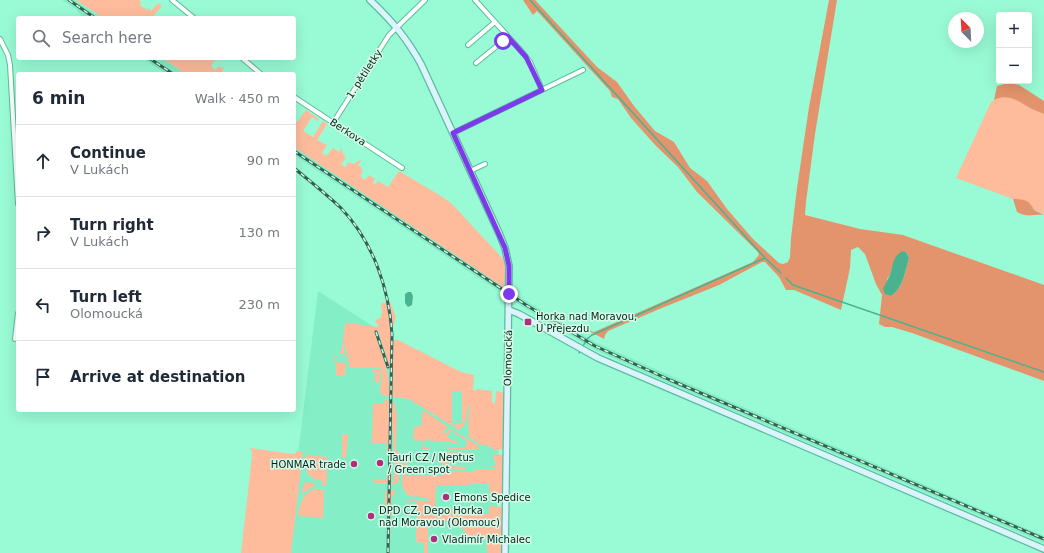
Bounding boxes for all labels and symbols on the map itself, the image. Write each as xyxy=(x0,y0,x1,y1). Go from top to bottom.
north arrow xyxy=(948,12,984,48)
route start xyxy=(494,32,512,50)
street label: 1. pětiletky xyxy=(344,47,384,101)
street label: Berkova xyxy=(328,116,368,148)
route end xyxy=(500,285,518,303)
place label: Horka nad Moravou, U Přejezdu xyxy=(536,311,637,334)
marker: Horka nad Moravou, U Přejezdu xyxy=(523,317,533,327)
street label: Olomoucká xyxy=(502,330,514,386)
place label: Tauri CZ / Neptus / Green spot xyxy=(387,452,474,475)
marker: Tauri CZ / Neptus / Green spot xyxy=(375,458,385,468)
place label: HONMAR trade xyxy=(271,459,346,470)
marker: HONMAR trade xyxy=(349,459,359,469)
marker: Emons Spedice xyxy=(441,492,451,502)
place label: Emons Spedice xyxy=(454,492,531,503)
place label: DPD CZ, Depo Horka nad Moravou (Olomouc) xyxy=(379,505,500,528)
marker: DPD CZ, Depo Horka nad Moravou (Olomouc) xyxy=(366,511,376,521)
marker: Vladimír Michalec xyxy=(429,534,439,544)
place label: Vladimír Michalec xyxy=(442,534,530,545)

